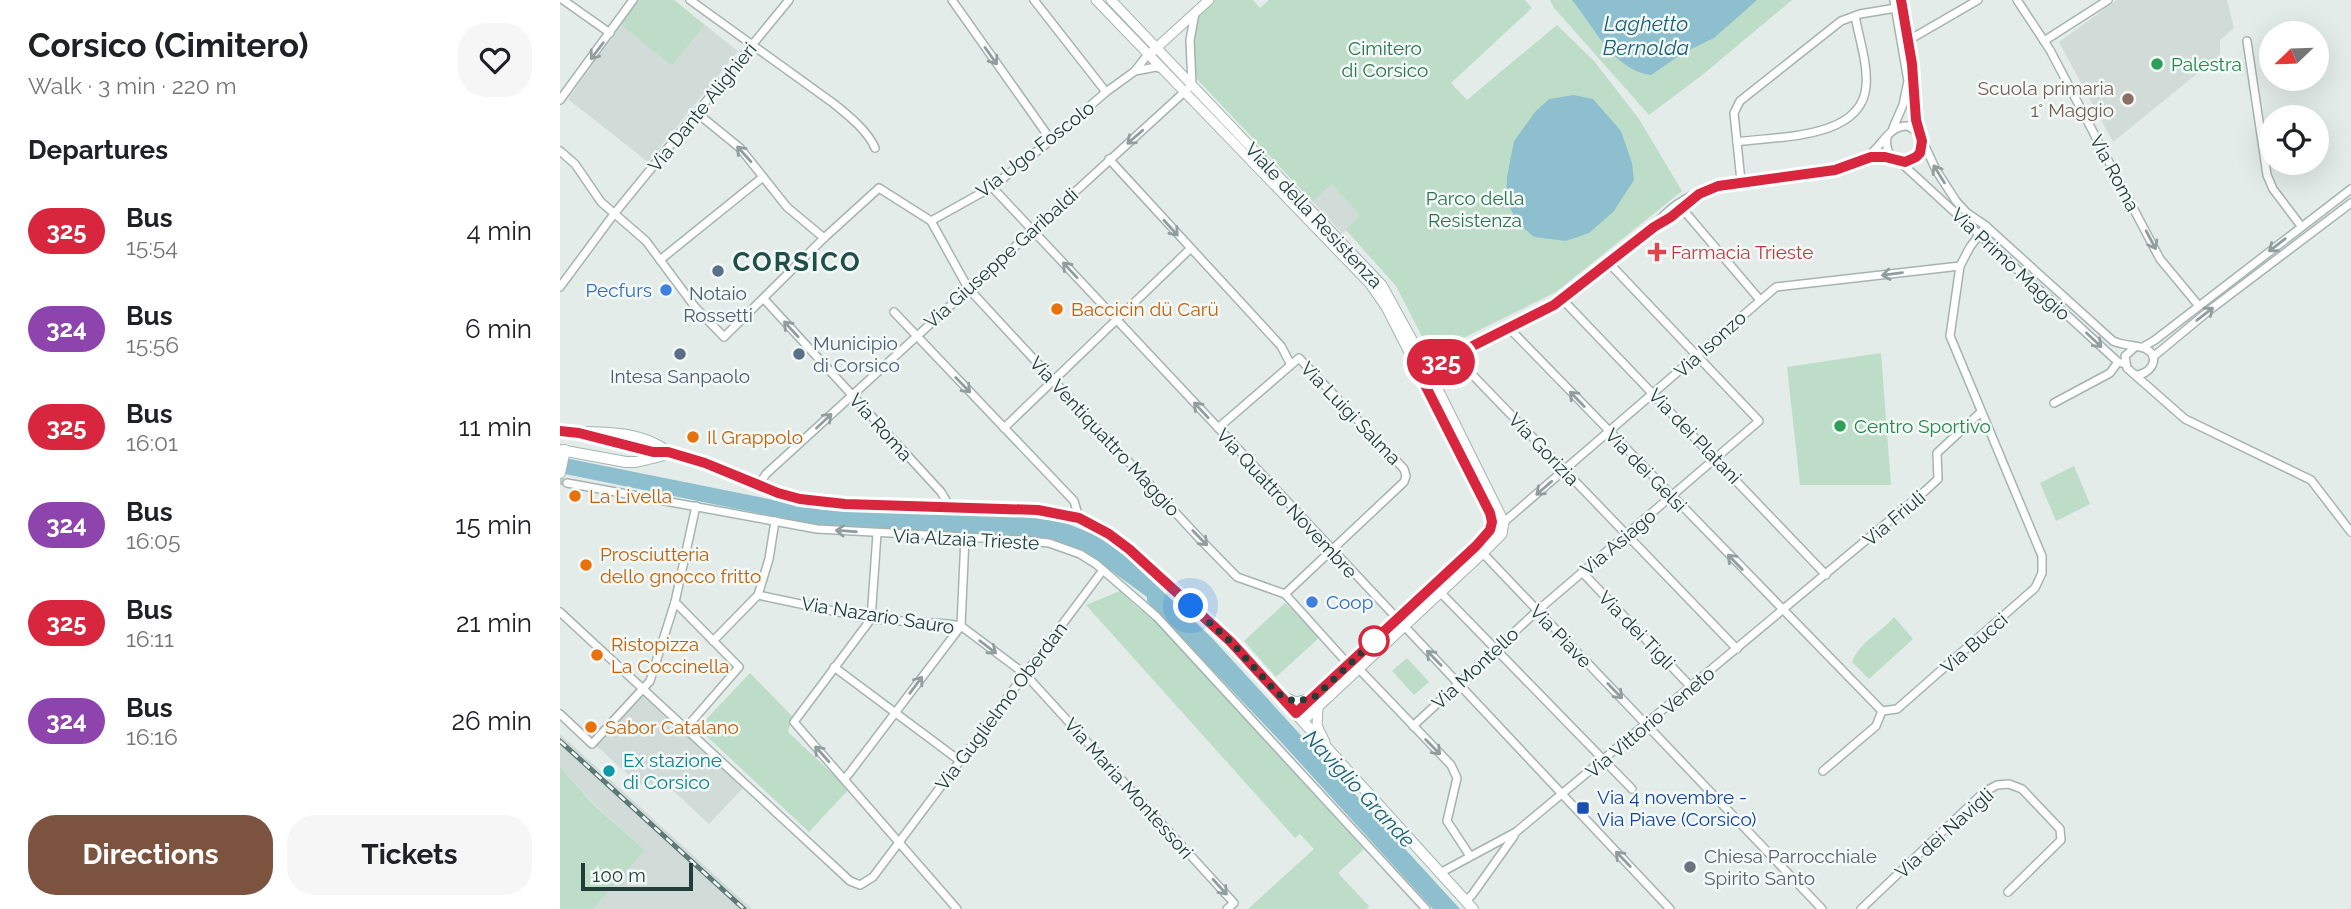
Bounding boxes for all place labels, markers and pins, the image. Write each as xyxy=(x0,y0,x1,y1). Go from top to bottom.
place label: Palestra xyxy=(2171,53,2242,75)
marker: Palestra xyxy=(2149,56,2165,72)
place label: Scuola primaria 1° Maggio xyxy=(1978,77,2114,121)
marker: Scuola primaria 1° Maggio xyxy=(2120,91,2136,107)
place label: Farmacia Trieste xyxy=(1671,241,1813,263)
marker: Farmacia Trieste xyxy=(1649,244,1665,260)
marker: Notaio Rossetti xyxy=(710,263,726,279)
place label: Pecfurs xyxy=(585,279,652,301)
marker: Pecfurs xyxy=(658,282,674,298)
place label: Notaio Rossetti xyxy=(683,282,753,326)
place label: Baccicin dü Carü xyxy=(1071,298,1219,320)
marker: Baccicin dü Carü xyxy=(1049,301,1065,317)
place label: Municipio di Corsico xyxy=(813,332,900,376)
marker: Intesa Sanpaolo xyxy=(672,346,688,362)
marker: Municipio di Corsico xyxy=(791,346,807,362)
place label: Intesa Sanpaolo xyxy=(610,365,750,387)
place label: Centro Sportivo xyxy=(1854,415,1991,437)
marker: Centro Sportivo xyxy=(1832,418,1848,434)
place label: Il Grappolo xyxy=(707,426,803,448)
marker: Il Grappolo xyxy=(685,429,701,445)
place label: La Livella xyxy=(589,485,672,507)
marker: La Livella xyxy=(567,488,583,504)
place label: Prosciutteria dello gnocco fritto xyxy=(600,543,761,587)
marker: Prosciutteria dello gnocco fritto xyxy=(578,557,594,573)
place label: Coop xyxy=(1326,591,1373,613)
marker: Coop xyxy=(1304,594,1320,610)
unlabelled marker xyxy=(1359,626,1389,656)
place label: Ristopizza La Coccinella xyxy=(611,633,729,677)
marker: Ristopizza La Coccinella xyxy=(589,647,605,663)
place label: Sabor Catalano xyxy=(605,716,739,738)
marker: Sabor Catalano xyxy=(583,719,599,735)
place label: Ex stazione di Corsico xyxy=(623,749,722,793)
marker: Ex stazione di Corsico xyxy=(601,763,617,779)
place label: Via 4 novembre - Via Piave (Corsico) xyxy=(1597,786,1756,830)
marker: Via 4 novembre - Via Piave (Corsico) xyxy=(1575,800,1591,816)
place label: Chiesa Parrocchiale Spirito Santo xyxy=(1704,845,1877,889)
marker: Chiesa Parrocchiale Spirito Santo xyxy=(1682,859,1698,875)

